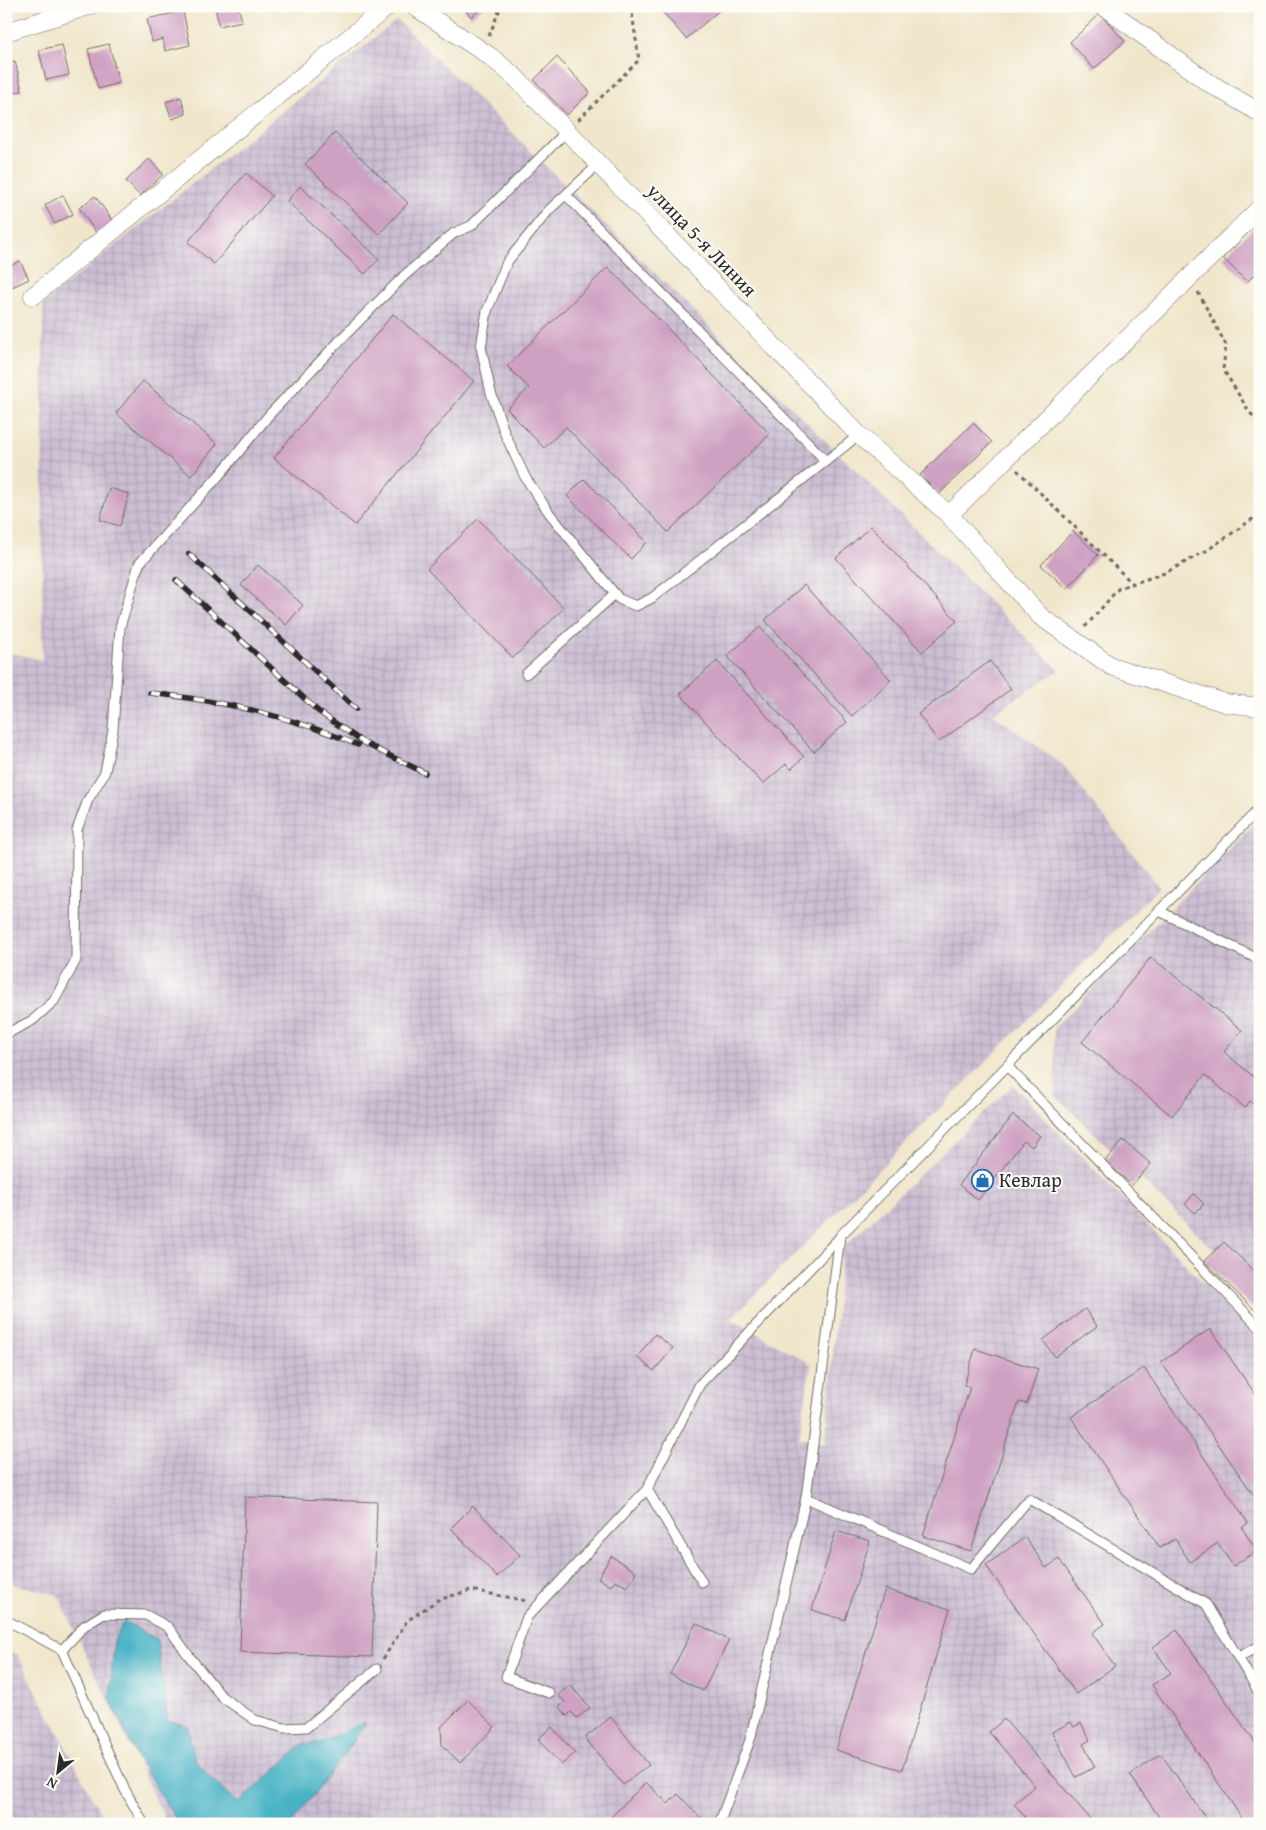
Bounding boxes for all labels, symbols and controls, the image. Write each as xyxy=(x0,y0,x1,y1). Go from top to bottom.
street label: улица 5-я Линия xyxy=(640,176,764,303)
place label: Кевлар xyxy=(999,1165,1062,1194)
shop icon: Кевлар xyxy=(971,1168,995,1192)
north arrow xyxy=(32,1748,82,1798)
text: N xyxy=(42,1772,61,1794)

